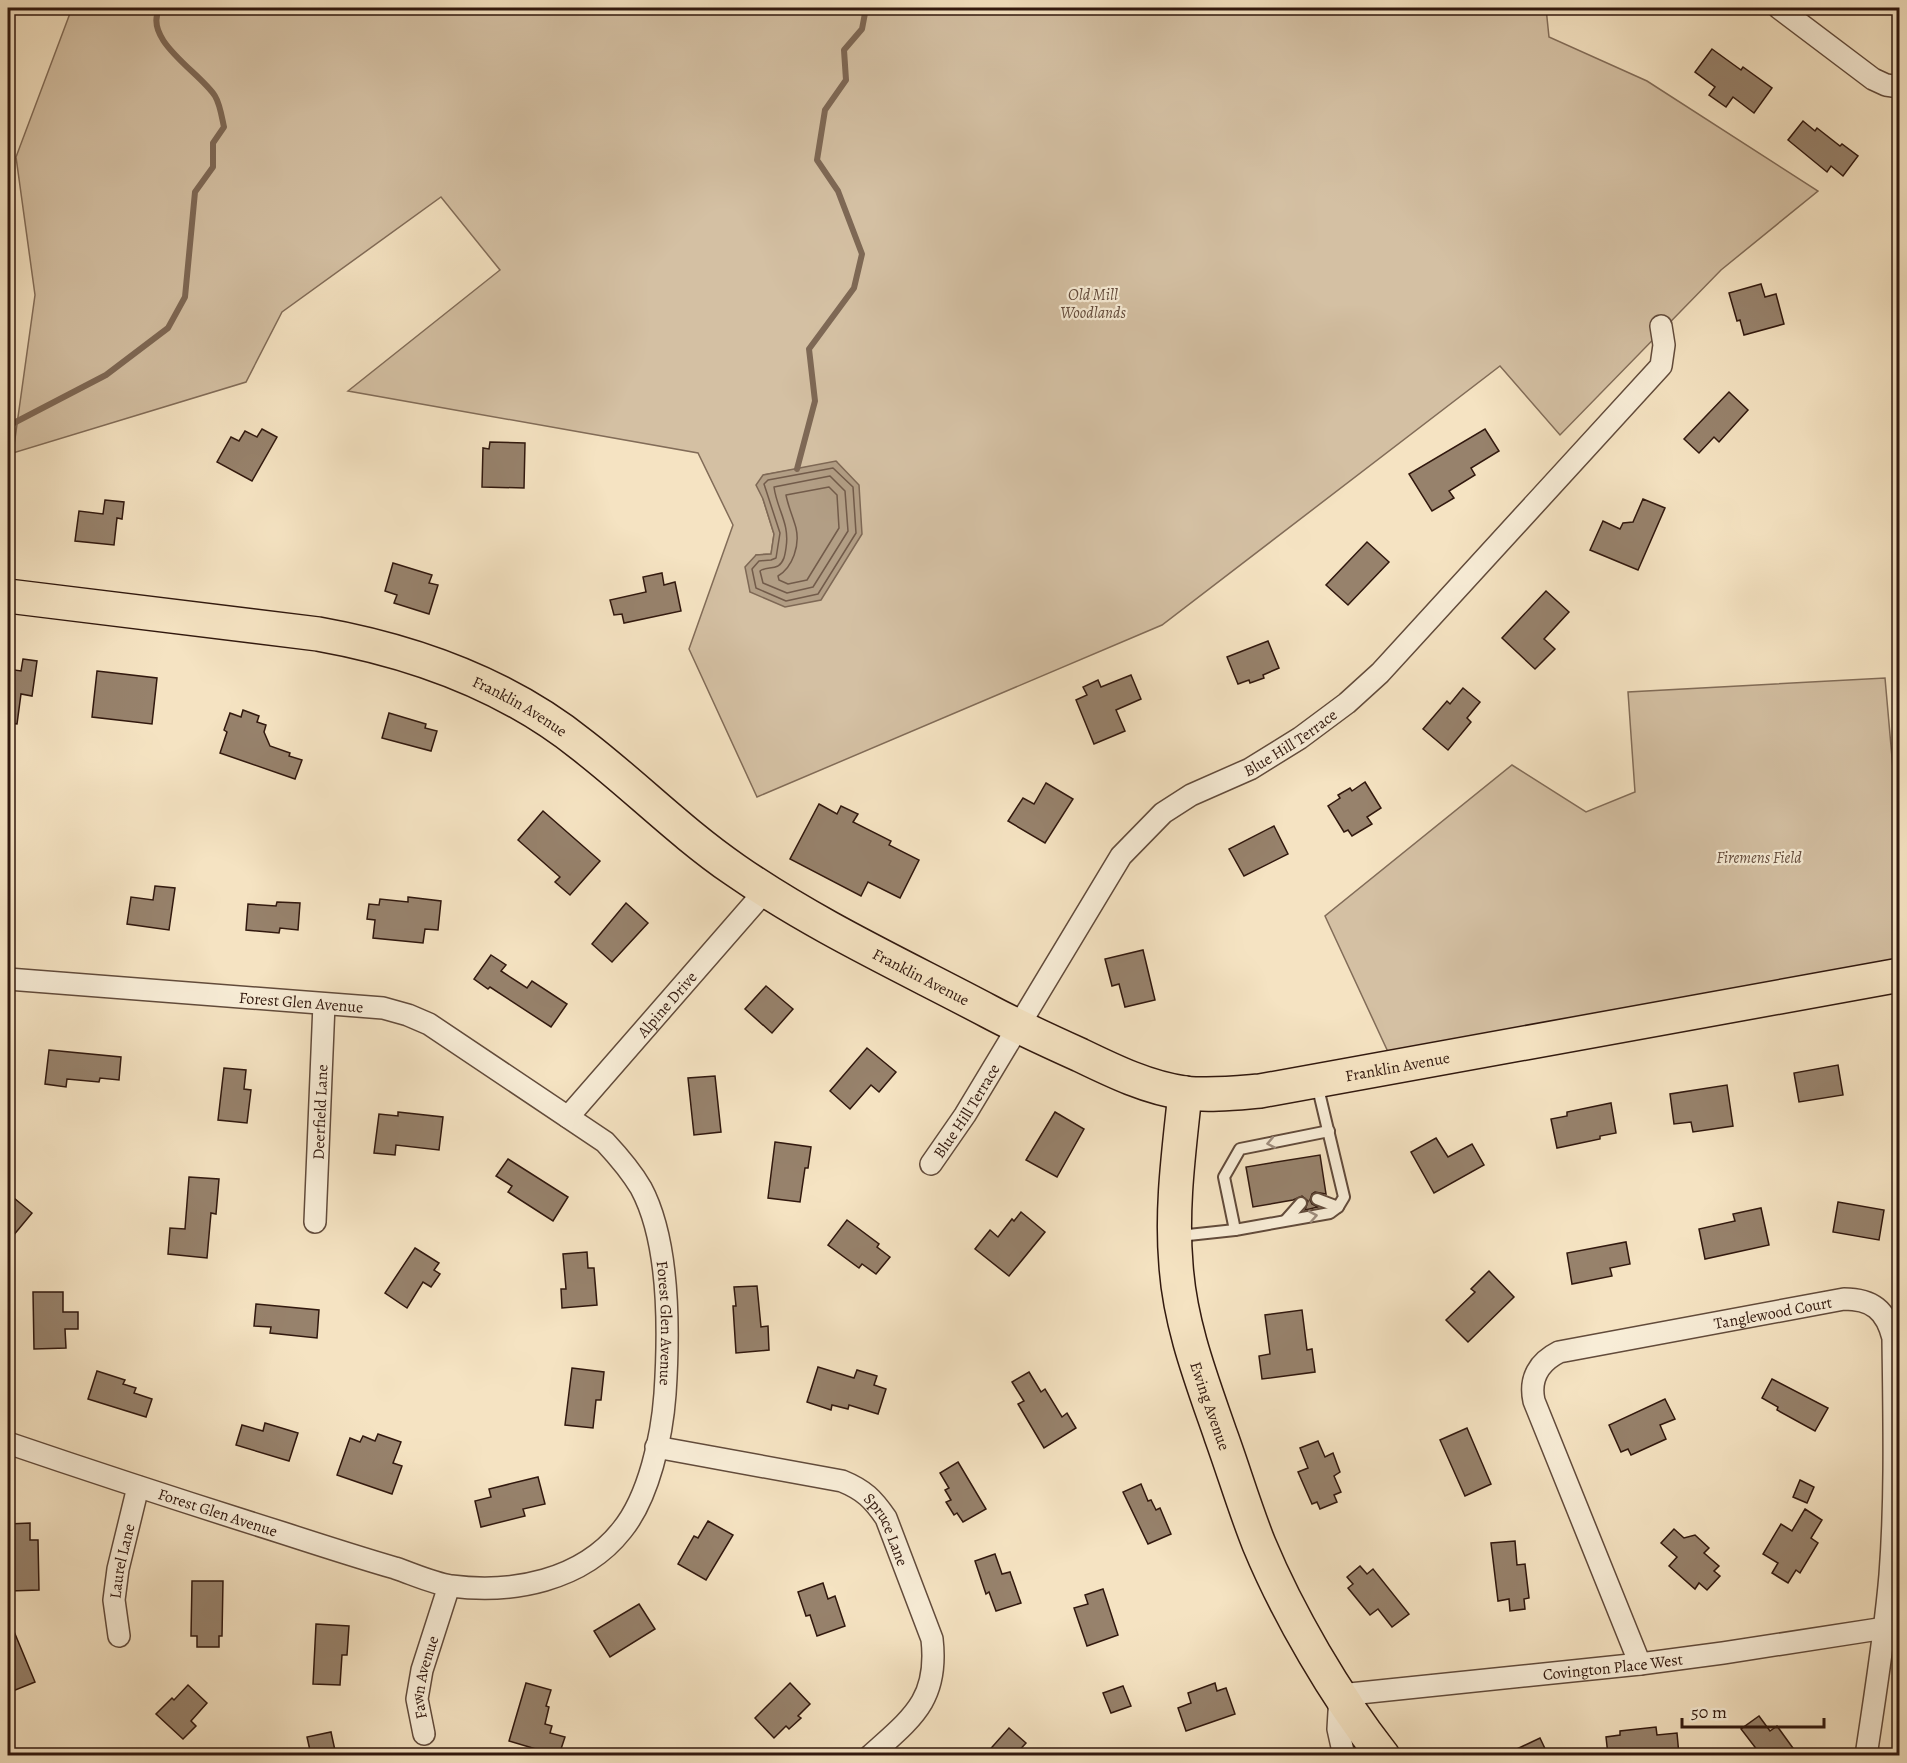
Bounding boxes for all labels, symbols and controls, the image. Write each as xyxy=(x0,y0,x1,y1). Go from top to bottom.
park label: Old Mill Woodlands xyxy=(1060,284,1126,324)
street label: Franklin Avenue xyxy=(469,671,571,742)
street label: Blue Hill Terrace xyxy=(1241,704,1342,782)
park label: Firemens Field xyxy=(1716,847,1802,869)
street label: Franklin Avenue xyxy=(869,943,973,1011)
street label: Alpine Drive xyxy=(632,967,702,1043)
street label: Forest Glen Avenue xyxy=(238,987,364,1018)
street label: Franklin Avenue xyxy=(1343,1047,1452,1087)
street label: Blue Hill Terrace xyxy=(928,1060,1005,1163)
street label: Deerfield Lane xyxy=(308,1064,333,1160)
one-way arrow xyxy=(1267,1136,1277,1149)
one-way arrow xyxy=(1308,1210,1318,1223)
street label: Forest Glen Avenue xyxy=(650,1260,677,1386)
street label: Tanglewood Court xyxy=(1712,1291,1834,1335)
street label: Ewing Avenue xyxy=(1184,1359,1235,1453)
street label: Forest Glen Avenue xyxy=(155,1483,280,1543)
street label: Spruce Lane xyxy=(859,1488,913,1569)
street label: Laurel Lane xyxy=(104,1522,141,1600)
street label: Fawn Avenue xyxy=(406,1633,444,1721)
street label: Covington Place West xyxy=(1542,1648,1684,1686)
scale bar xyxy=(1682,1691,1824,1729)
text: 50 m xyxy=(1691,1700,1727,1724)

